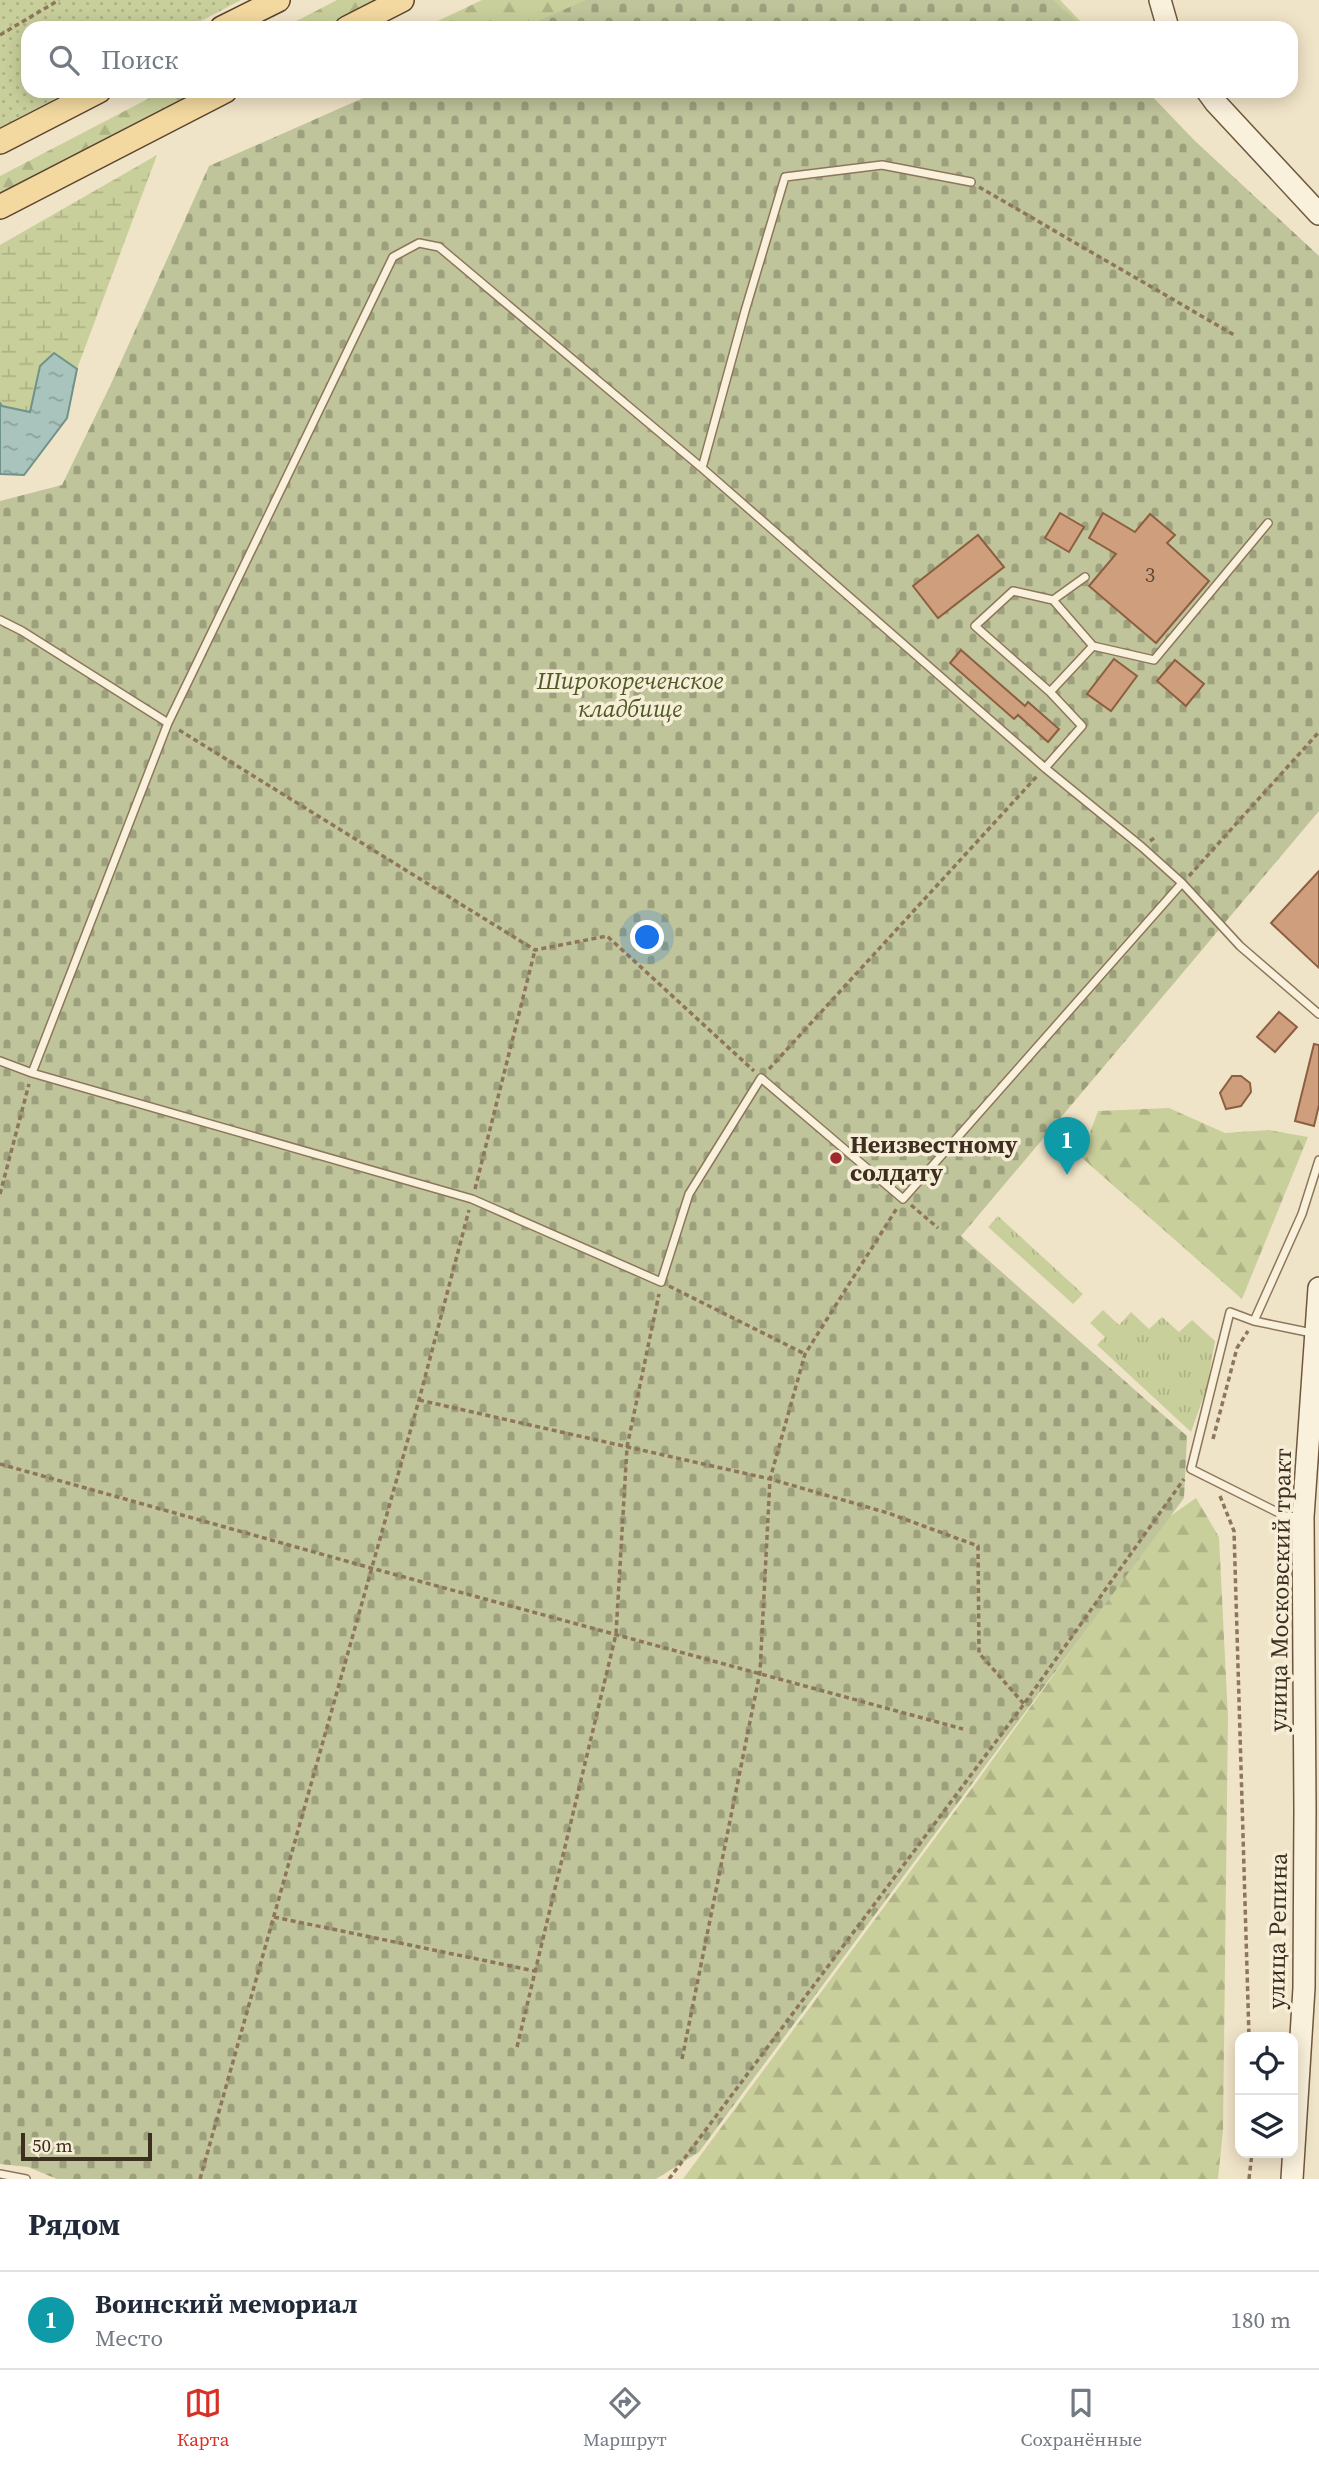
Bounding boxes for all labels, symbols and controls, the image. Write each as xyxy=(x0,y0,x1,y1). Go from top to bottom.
search box xyxy=(21,21,1298,98)
icon: search xyxy=(45,41,83,79)
text: Поиск xyxy=(101,42,178,78)
house number: 3 xyxy=(1145,560,1155,589)
park label: Широкореченское кладбище xyxy=(536,664,723,725)
your location xyxy=(630,920,664,954)
pin: 1 xyxy=(1044,1117,1090,1175)
place label: Неизвестному солдату xyxy=(850,1128,1018,1189)
marker: Неизвестному солдату xyxy=(828,1150,844,1166)
street label: улица Московский тракт xyxy=(1261,1448,1299,1732)
street label: улица Репина xyxy=(1259,1851,1295,2010)
map controls xyxy=(1235,2032,1298,2158)
button: locate xyxy=(1235,2032,1298,2095)
button: layers xyxy=(1235,2095,1298,2158)
scale bar xyxy=(21,2130,152,2162)
text: 50 m xyxy=(32,2132,73,2158)
text: Рядом xyxy=(28,2204,120,2245)
text: Воинский мемориал xyxy=(95,2286,358,2322)
text: 1 xyxy=(45,2304,57,2336)
text: 180 m xyxy=(1230,2304,1291,2336)
text: Место xyxy=(95,2322,163,2354)
tab: Карта xyxy=(177,2384,229,2452)
tab: Маршрут xyxy=(583,2384,667,2452)
tab: Сохранённые xyxy=(1021,2384,1142,2452)

